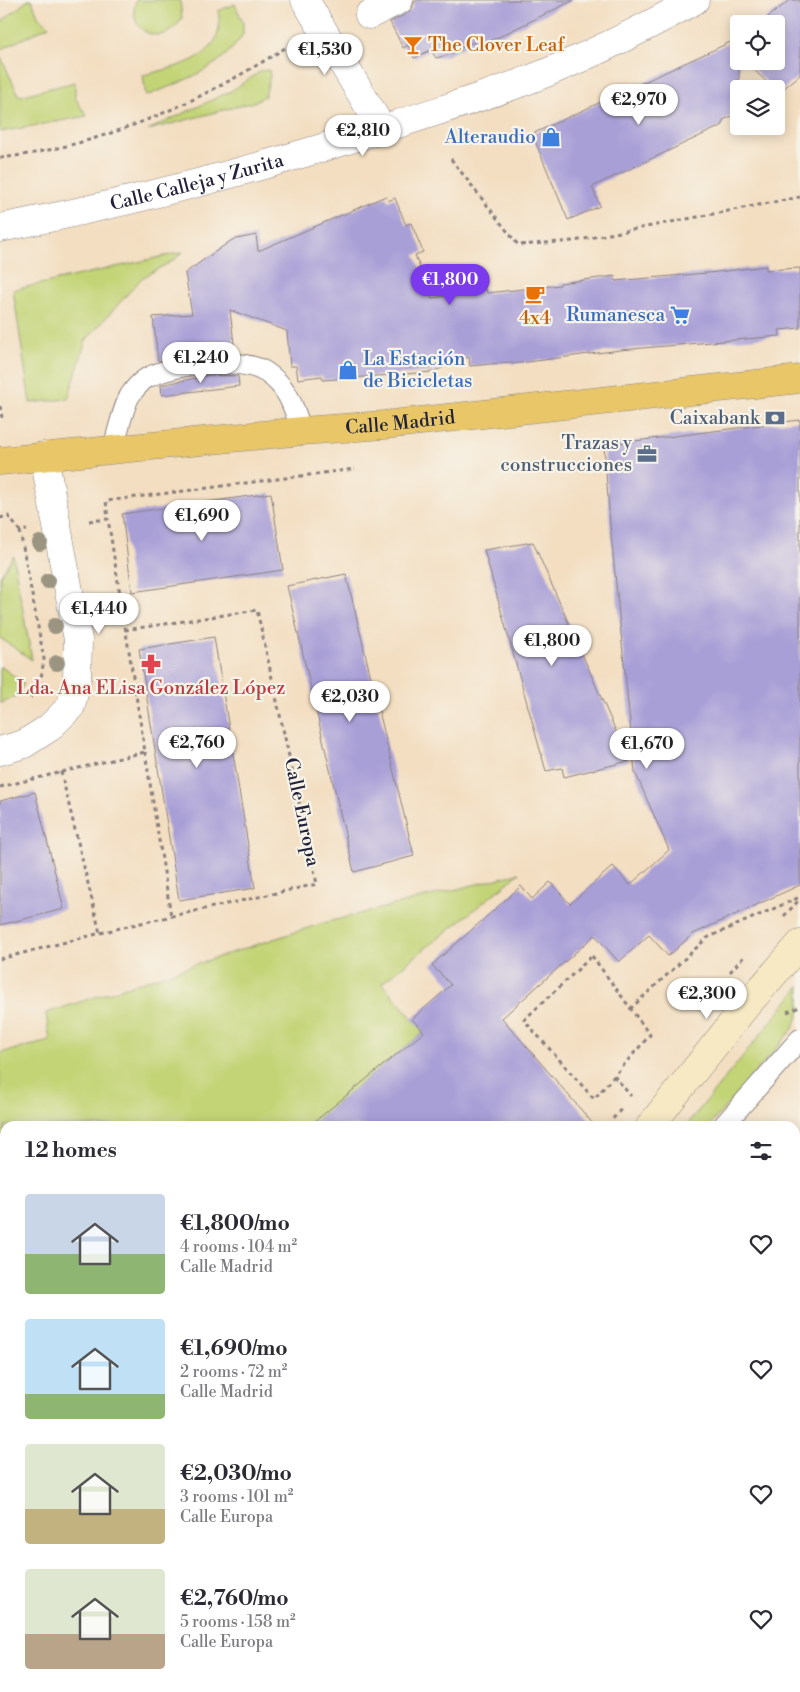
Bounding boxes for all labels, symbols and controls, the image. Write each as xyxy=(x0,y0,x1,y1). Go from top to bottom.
map controls xyxy=(730,15,785,135)
button: locate xyxy=(730,15,785,70)
place label: The Clover Leaf xyxy=(428,33,565,57)
pin: €1,530 xyxy=(284,34,366,76)
bar icon: The Clover Leaf xyxy=(402,34,424,56)
text: €1,530 xyxy=(298,40,352,60)
button: layers xyxy=(730,80,785,135)
pin: €2,970 xyxy=(598,84,680,126)
text: €2,970 xyxy=(611,90,667,110)
pin: €2,810 xyxy=(322,114,404,157)
text: €2,810 xyxy=(336,121,390,141)
place label: Alteraudio xyxy=(444,125,536,149)
shop icon: Alteraudio xyxy=(540,126,562,148)
street label: Calle Calleja y Zurita xyxy=(108,148,287,216)
pin: €1,800 xyxy=(409,264,491,306)
text: €1,800 xyxy=(422,270,478,290)
cafe icon: 4x4 xyxy=(524,283,546,305)
place label: Rumanesca xyxy=(566,303,665,327)
supermarket icon: Rumanesca xyxy=(669,304,691,326)
place label: 4x4 xyxy=(519,306,551,330)
pin: €1,240 xyxy=(160,342,242,384)
place label: La Estación de Bicicletas xyxy=(363,347,472,393)
text: €1,240 xyxy=(173,348,229,368)
shop icon: La Estación de Bicicletas xyxy=(337,359,359,381)
street label: Calle Madrid xyxy=(344,405,457,440)
place label: Caixabank xyxy=(670,406,761,430)
bank icon: Caixabank xyxy=(764,407,786,429)
place label: Trazas y construcciones xyxy=(500,431,633,477)
office icon: Trazas y construcciones xyxy=(636,443,658,465)
pin: €1,690 xyxy=(161,500,243,542)
text: €1,690 xyxy=(174,506,230,526)
pin: €1,440 xyxy=(58,592,140,635)
text: €1,440 xyxy=(71,599,127,619)
pin: €1,800 xyxy=(511,624,593,667)
text: €1,800 xyxy=(524,631,580,651)
pharmacy icon: Lda. Ana ELisa González López xyxy=(140,653,162,675)
place label: Lda. Ana ELisa González López xyxy=(17,676,285,700)
pin: €2,030 xyxy=(309,680,391,723)
text: €2,030 xyxy=(321,687,379,707)
pin: €2,760 xyxy=(156,726,238,769)
pin: €1,670 xyxy=(606,728,688,770)
text: €2,760 xyxy=(169,733,225,753)
text: €1,670 xyxy=(620,734,674,754)
street label: Calle Europa xyxy=(279,755,325,869)
pin: €2,300 xyxy=(666,978,748,1020)
text: €2,300 xyxy=(678,984,736,1004)
icon: filters xyxy=(747,1137,775,1165)
text: 12 homes xyxy=(25,1138,117,1164)
text: €1,800/mo xyxy=(180,1211,290,1237)
icon: home xyxy=(65,1214,125,1274)
icon: heart xyxy=(747,1230,775,1258)
text: 4 rooms · 104 m² xyxy=(180,1237,297,1257)
text: Calle Madrid xyxy=(180,1257,273,1277)
text: €1,690/mo xyxy=(180,1336,288,1362)
icon: home xyxy=(65,1339,125,1399)
icon: heart xyxy=(747,1355,775,1383)
text: 2 rooms · 72 m² xyxy=(180,1362,287,1382)
text: Calle Madrid xyxy=(180,1382,273,1402)
text: €2,030/mo xyxy=(180,1461,292,1487)
icon: home xyxy=(65,1464,125,1524)
icon: heart xyxy=(747,1480,775,1508)
text: 3 rooms · 101 m² xyxy=(180,1487,293,1507)
text: Calle Europa xyxy=(180,1507,273,1527)
text: €2,760/mo xyxy=(180,1586,289,1612)
icon: home xyxy=(65,1589,125,1649)
icon: heart xyxy=(747,1605,775,1633)
text: 5 rooms · 158 m² xyxy=(180,1612,296,1632)
text: Calle Europa xyxy=(180,1632,273,1652)

